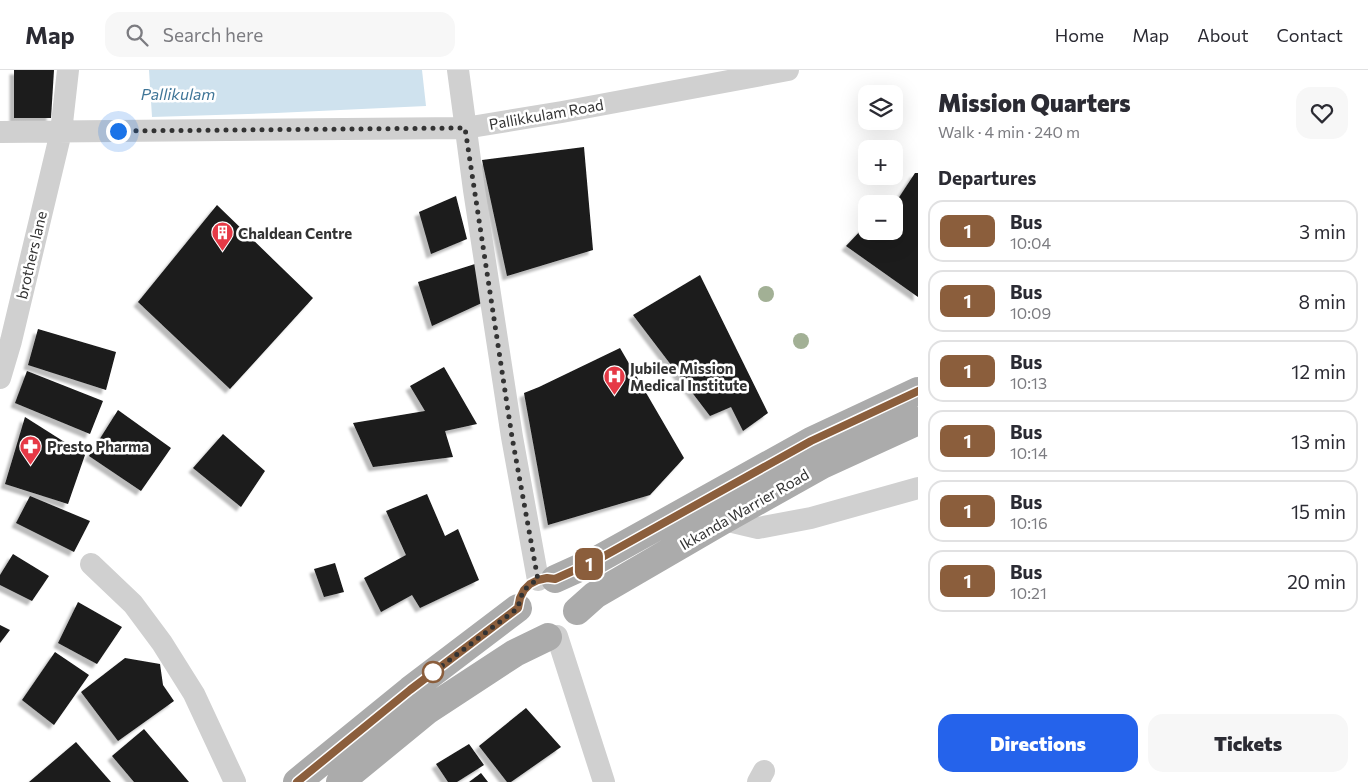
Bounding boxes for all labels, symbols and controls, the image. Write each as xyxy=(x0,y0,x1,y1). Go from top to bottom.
search box xyxy=(105,12,455,57)
text: Map xyxy=(25,20,75,49)
icon: search xyxy=(123,21,151,49)
text: Search here xyxy=(163,23,263,46)
text: Home xyxy=(1055,24,1104,46)
text: Map xyxy=(1132,24,1169,46)
text: About xyxy=(1197,24,1249,46)
text: Contact xyxy=(1277,24,1343,46)
water label: Pallikulam xyxy=(141,84,215,103)
map controls xyxy=(858,85,903,240)
button: layers xyxy=(858,85,903,130)
button: heart xyxy=(1296,87,1348,139)
text: Mission Quarters xyxy=(938,88,1131,117)
street label: Pallikkulam Road xyxy=(487,95,605,133)
your location xyxy=(106,119,131,144)
text: Walk · 4 min · 240 m xyxy=(938,122,1080,141)
button: + xyxy=(858,140,903,185)
text: Departures xyxy=(938,166,1036,189)
button: − xyxy=(858,195,903,240)
street label: brothers lane xyxy=(12,209,50,301)
text: Bus xyxy=(1010,210,1042,233)
text: 1 xyxy=(963,220,972,242)
text: 3 min xyxy=(1299,220,1346,243)
building icon: Chaldean Centre xyxy=(210,221,234,252)
place label: Chaldean Centre xyxy=(238,224,352,242)
text: 10:04 xyxy=(1010,233,1051,252)
text: Bus xyxy=(1010,280,1042,303)
text: 1 xyxy=(963,290,972,312)
text: 8 min xyxy=(1298,290,1346,313)
text: 10:09 xyxy=(1010,303,1051,322)
text: Bus xyxy=(1010,350,1042,373)
place label: Jubilee Mission Medical Institute xyxy=(630,359,747,394)
text: 1 xyxy=(963,360,972,382)
text: 12 min xyxy=(1291,360,1346,383)
hospital icon: Jubilee Mission Medical Institute xyxy=(602,365,626,396)
text: 10:13 xyxy=(1010,373,1047,392)
text: Bus xyxy=(1010,420,1042,443)
text: 1 xyxy=(963,430,972,452)
text: 13 min xyxy=(1291,430,1346,453)
pharmacy icon: Presto Pharma xyxy=(19,434,43,465)
place label: Presto Pharma xyxy=(47,437,149,455)
text: 10:14 xyxy=(1010,443,1048,462)
street label: Ikkanda Warrier Road xyxy=(676,465,812,553)
text: Bus xyxy=(1010,490,1042,513)
text: 1 xyxy=(963,500,972,522)
text: 15 min xyxy=(1291,500,1346,523)
text: 10:16 xyxy=(1010,513,1048,532)
line badge: 1 xyxy=(573,548,605,580)
text: 1 xyxy=(585,553,593,575)
text: Bus xyxy=(1010,560,1042,583)
text: 1 xyxy=(963,570,972,592)
text: 20 min xyxy=(1287,570,1346,593)
text: 10:21 xyxy=(1010,583,1047,602)
unlabelled marker xyxy=(422,661,444,683)
button: Directions xyxy=(938,714,1138,772)
button: Tickets xyxy=(1148,714,1348,772)

